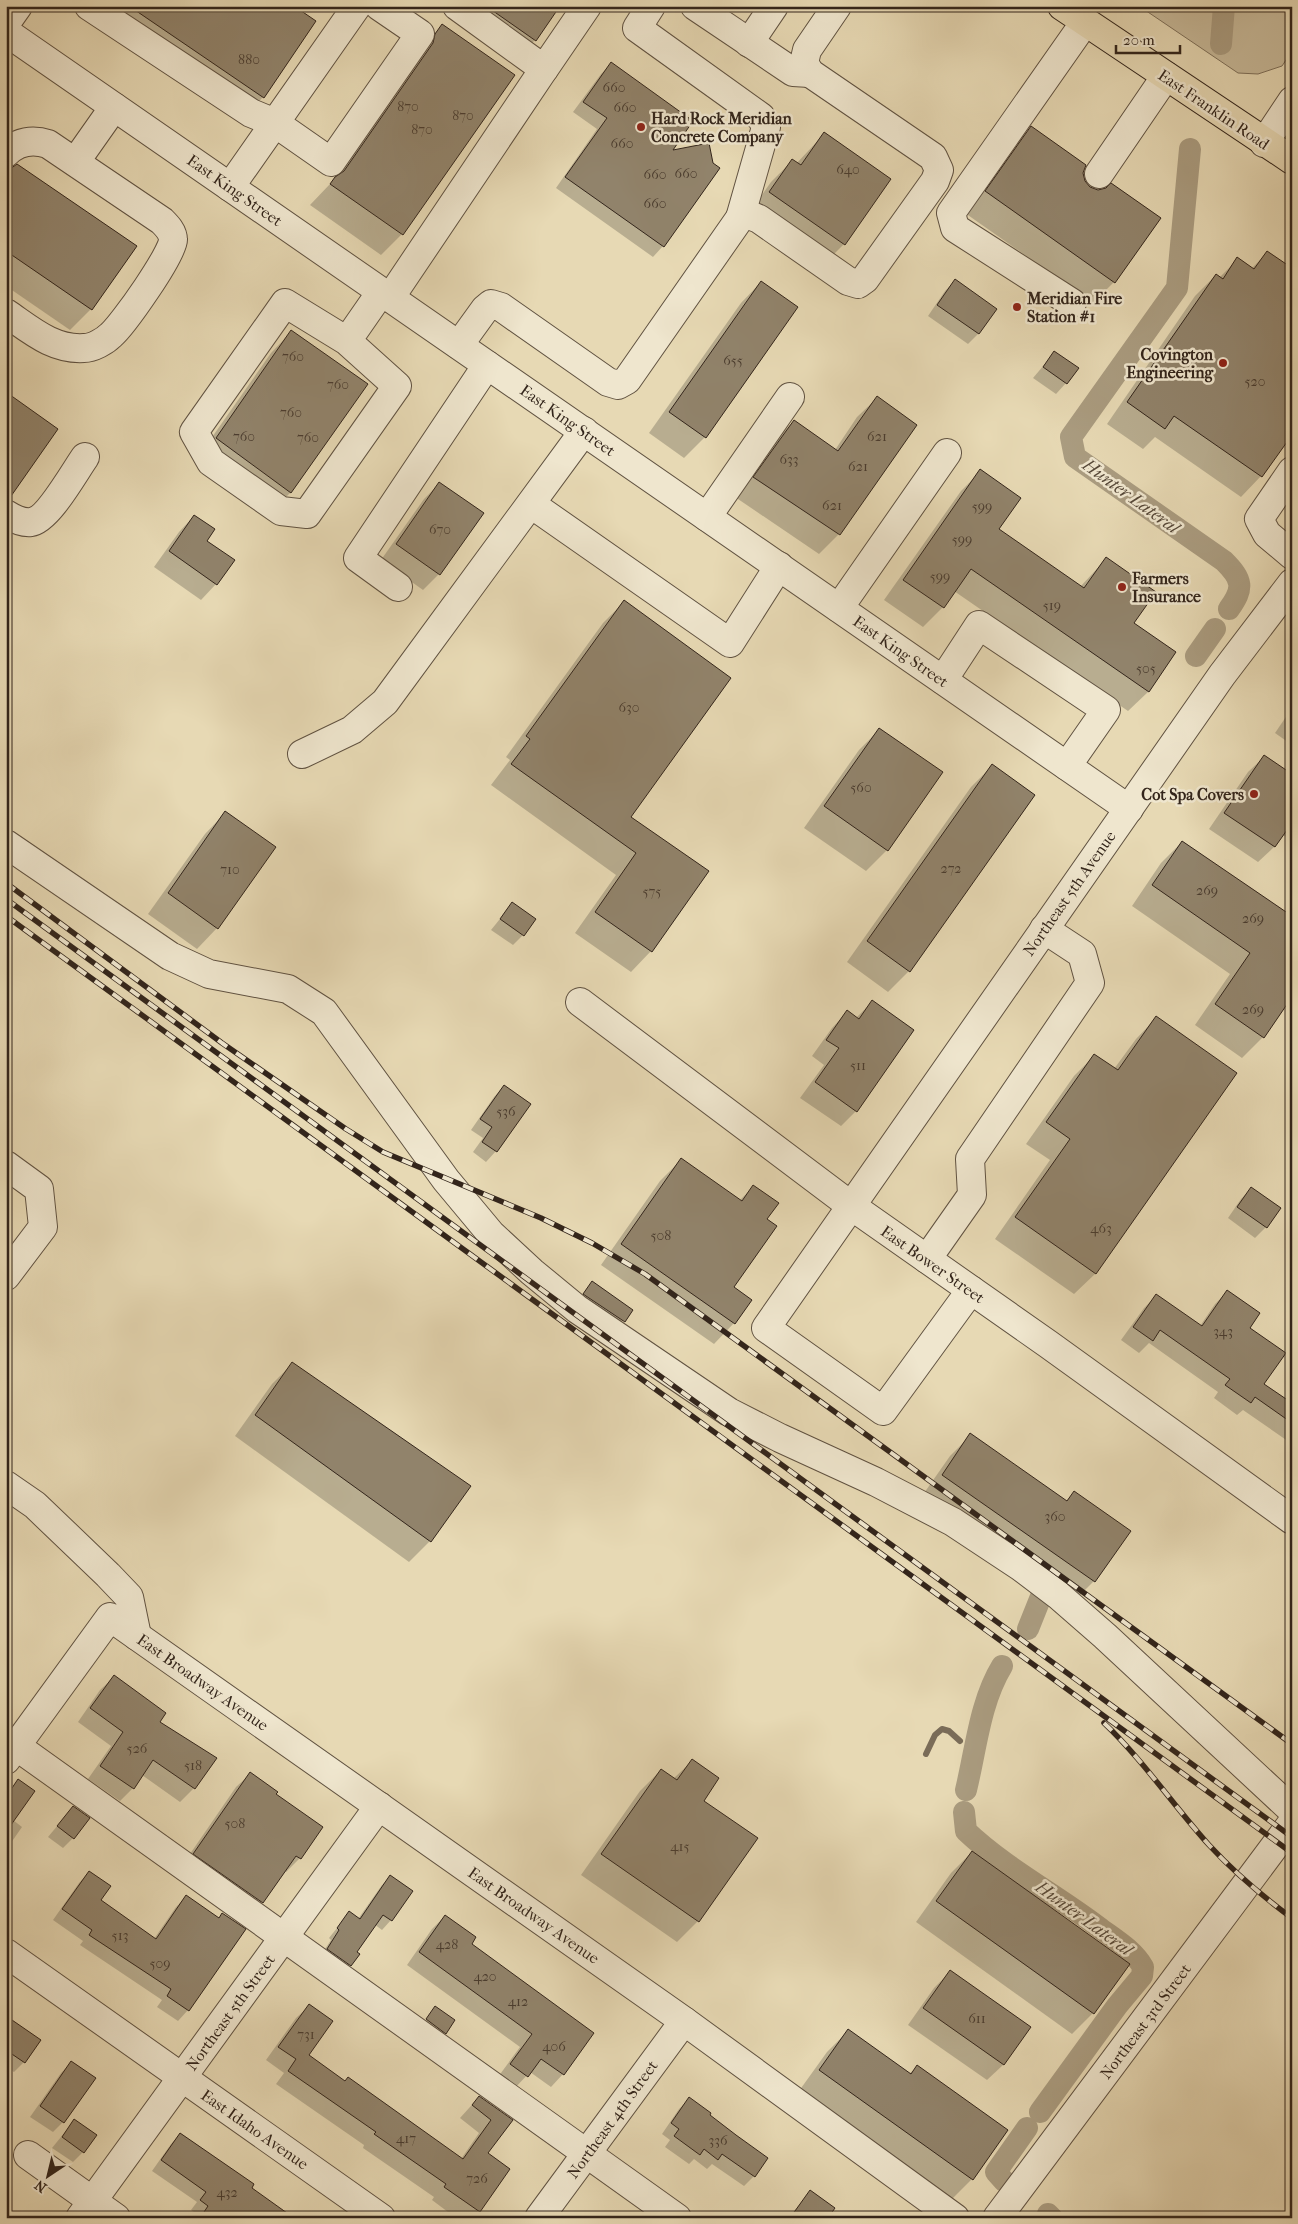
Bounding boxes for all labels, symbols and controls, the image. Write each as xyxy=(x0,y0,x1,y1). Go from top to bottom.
scale bar xyxy=(1116,22,1179,54)
text: 20 m xyxy=(1123,31,1155,49)
house number: 880 xyxy=(238,51,260,68)
street label: East Franklin Road xyxy=(1155,65,1273,154)
house number: 660 xyxy=(603,79,625,96)
house number: 870 xyxy=(397,98,419,115)
house number: 660 xyxy=(614,99,636,116)
house number: 870 xyxy=(452,107,474,124)
place label: Hard Rock Meridian Concrete Company xyxy=(651,109,793,147)
house number: 870 xyxy=(411,121,433,138)
marker: Hard Rock Meridian Concrete Company xyxy=(635,121,647,133)
house number: 660 xyxy=(611,135,633,152)
street label: East King Street xyxy=(183,150,286,230)
house number: 640 xyxy=(836,161,860,178)
house number: 660 xyxy=(675,165,697,182)
house number: 660 xyxy=(644,166,666,183)
house number: 660 xyxy=(644,195,666,212)
place label: Meridian Fire Station #1 xyxy=(1026,289,1122,326)
marker: Meridian Fire Station #1 xyxy=(1011,301,1023,313)
place label: Covington Engineering xyxy=(1126,345,1214,383)
house number: 760 xyxy=(282,348,304,365)
house number: 655 xyxy=(723,352,743,369)
marker: Covington Engineering xyxy=(1217,357,1229,369)
house number: 520 xyxy=(1245,373,1265,390)
house number: 760 xyxy=(327,376,349,393)
street label: East King Street xyxy=(516,380,619,460)
house number: 760 xyxy=(280,404,302,421)
house number: 760 xyxy=(233,428,255,445)
house number: 621 xyxy=(867,428,887,445)
house number: 760 xyxy=(297,429,319,446)
house number: 633 xyxy=(779,451,799,468)
water label: Hunter Lateral xyxy=(1078,454,1185,540)
house number: 621 xyxy=(848,458,868,475)
house number: 621 xyxy=(822,497,842,514)
house number: 599 xyxy=(972,498,992,515)
house number: 670 xyxy=(429,521,451,538)
house number: 599 xyxy=(952,531,972,548)
house number: 599 xyxy=(930,568,950,585)
place label: Farmers Insurance xyxy=(1131,569,1201,606)
marker: Farmers Insurance xyxy=(1116,581,1128,593)
house number: 519 xyxy=(1043,597,1061,614)
street label: East King Street xyxy=(849,611,952,691)
house number: 505 xyxy=(1136,660,1156,677)
house number: 630 xyxy=(618,699,640,716)
house number: 560 xyxy=(850,779,872,796)
place label: Cot Spa Covers xyxy=(1141,785,1244,805)
marker: Cot Spa Covers xyxy=(1248,788,1260,800)
street label: Northeast 5th Avenue xyxy=(1019,827,1120,960)
house number: 272 xyxy=(940,860,962,877)
house number: 710 xyxy=(220,861,240,878)
house number: 269 xyxy=(1196,882,1218,899)
house number: 575 xyxy=(643,883,661,900)
house number: 269 xyxy=(1242,910,1264,927)
house number: 269 xyxy=(1242,1001,1264,1018)
house number: 511 xyxy=(850,1057,866,1074)
house number: 536 xyxy=(496,1103,516,1120)
house number: 463 xyxy=(1090,1220,1112,1237)
street label: East Bower Street xyxy=(877,1222,989,1307)
house number: 508 xyxy=(651,1227,671,1244)
house number: 343 xyxy=(1213,1323,1233,1340)
house number: 360 xyxy=(1044,1508,1066,1525)
street label: East Broadway Avenue xyxy=(133,1630,272,1735)
house number: 526 xyxy=(127,1740,148,1757)
house number: 518 xyxy=(184,1757,202,1774)
house number: 508 xyxy=(225,1815,245,1832)
house number: 415 xyxy=(670,1838,690,1855)
street label: East Broadway Avenue xyxy=(464,1863,603,1968)
water label: Hunter Lateral xyxy=(1031,1876,1138,1962)
house number: 513 xyxy=(112,1927,128,1944)
house number: 428 xyxy=(436,1936,458,1953)
street label: Northeast 5th Street xyxy=(182,1950,279,2074)
house number: 509 xyxy=(149,1955,171,1972)
street label: Northeast 3rd Street xyxy=(1096,1960,1195,2083)
house number: 420 xyxy=(473,1968,497,1985)
house number: 412 xyxy=(508,1993,528,2010)
house number: 611 xyxy=(968,2010,986,2027)
house number: 731 xyxy=(297,2026,315,2043)
house number: 406 xyxy=(542,2038,566,2055)
street label: Northeast 4th Street xyxy=(563,2056,662,2182)
street label: East Idaho Avenue xyxy=(197,2085,312,2174)
house number: 417 xyxy=(396,2130,416,2147)
house number: 336 xyxy=(708,2132,728,2149)
north arrow xyxy=(22,2152,72,2202)
house number: 726 xyxy=(466,2170,488,2187)
text: N xyxy=(31,2176,50,2196)
house number: 432 xyxy=(216,2184,238,2201)

